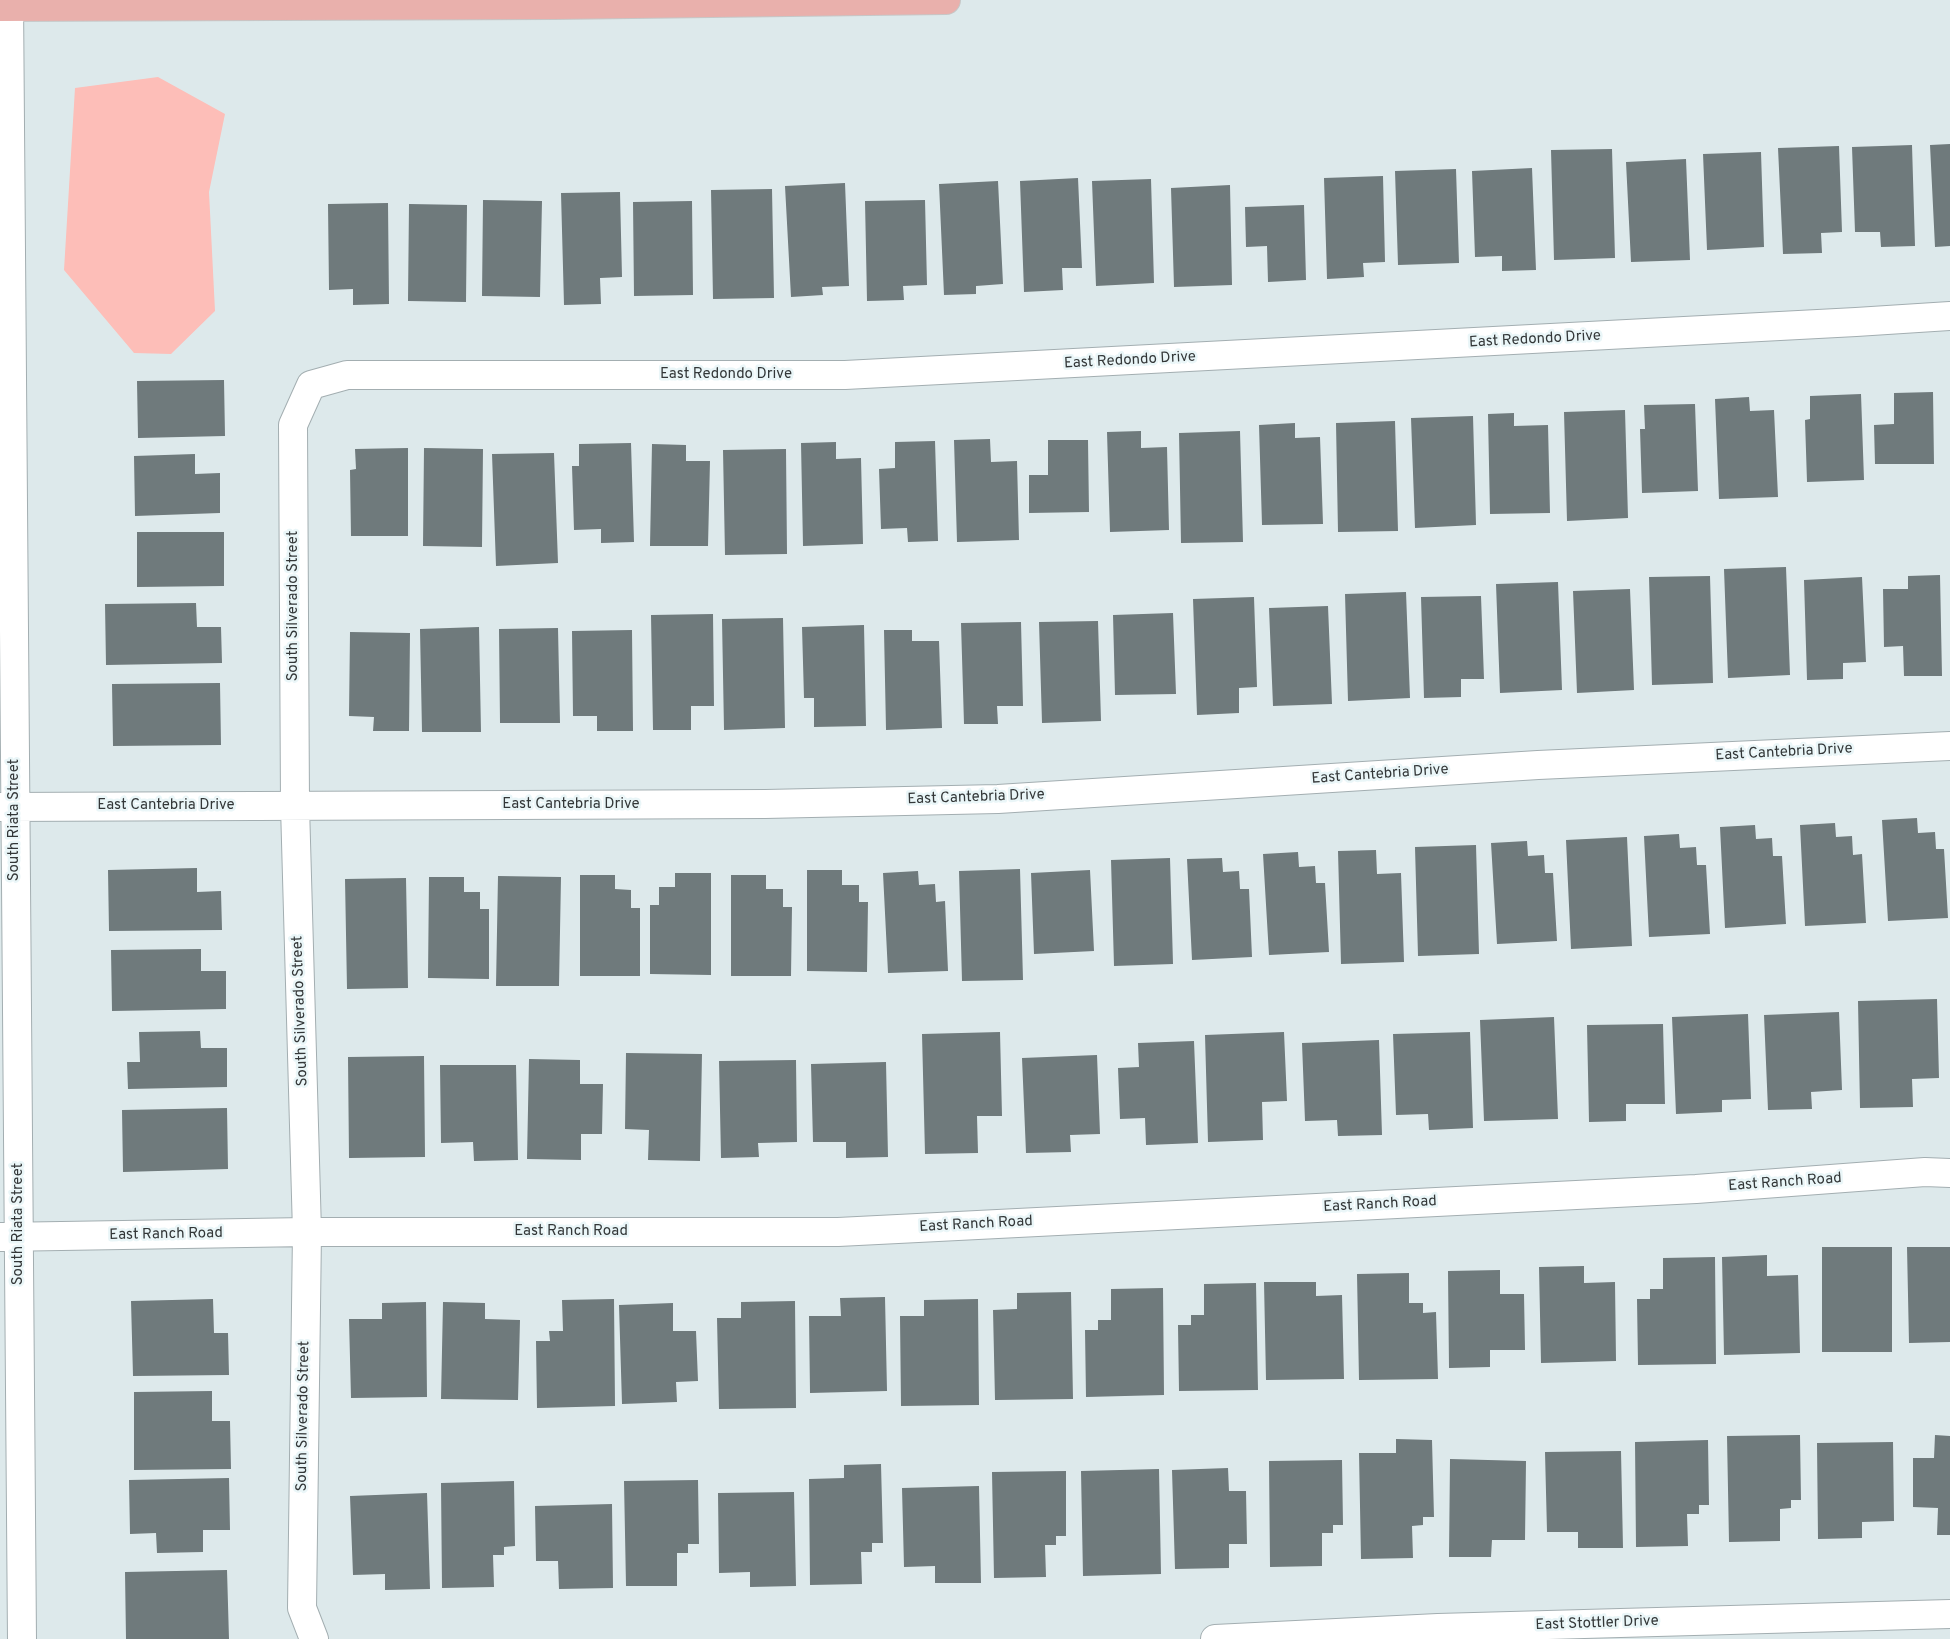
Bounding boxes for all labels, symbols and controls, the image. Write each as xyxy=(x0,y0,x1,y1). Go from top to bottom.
street label: East Redondo Drive xyxy=(1469,328,1601,352)
street label: East Redondo Drive xyxy=(1064,349,1196,373)
street label: East Redondo Drive xyxy=(660,366,792,384)
street label: South Silverado Street xyxy=(285,531,303,681)
street label: East Cantebria Drive xyxy=(1715,740,1853,766)
street label: South Riata Street xyxy=(6,759,24,881)
street label: East Cantebria Drive xyxy=(1311,761,1449,789)
street label: East Cantebria Drive xyxy=(907,787,1045,809)
street label: East Cantebria Drive xyxy=(502,796,640,814)
street label: East Cantebria Drive xyxy=(97,797,235,815)
street label: South Silverado Street xyxy=(289,935,313,1087)
street label: South Riata Street xyxy=(10,1163,28,1285)
street label: East Ranch Road xyxy=(1728,1170,1842,1196)
street label: East Ranch Road xyxy=(1323,1193,1437,1217)
street label: East Ranch Road xyxy=(919,1213,1033,1237)
street label: East Ranch Road xyxy=(514,1223,628,1241)
street label: East Ranch Road xyxy=(109,1225,223,1245)
street label: South Silverado Street xyxy=(294,1341,314,1491)
street label: East Stottler Drive xyxy=(1535,1613,1659,1635)

